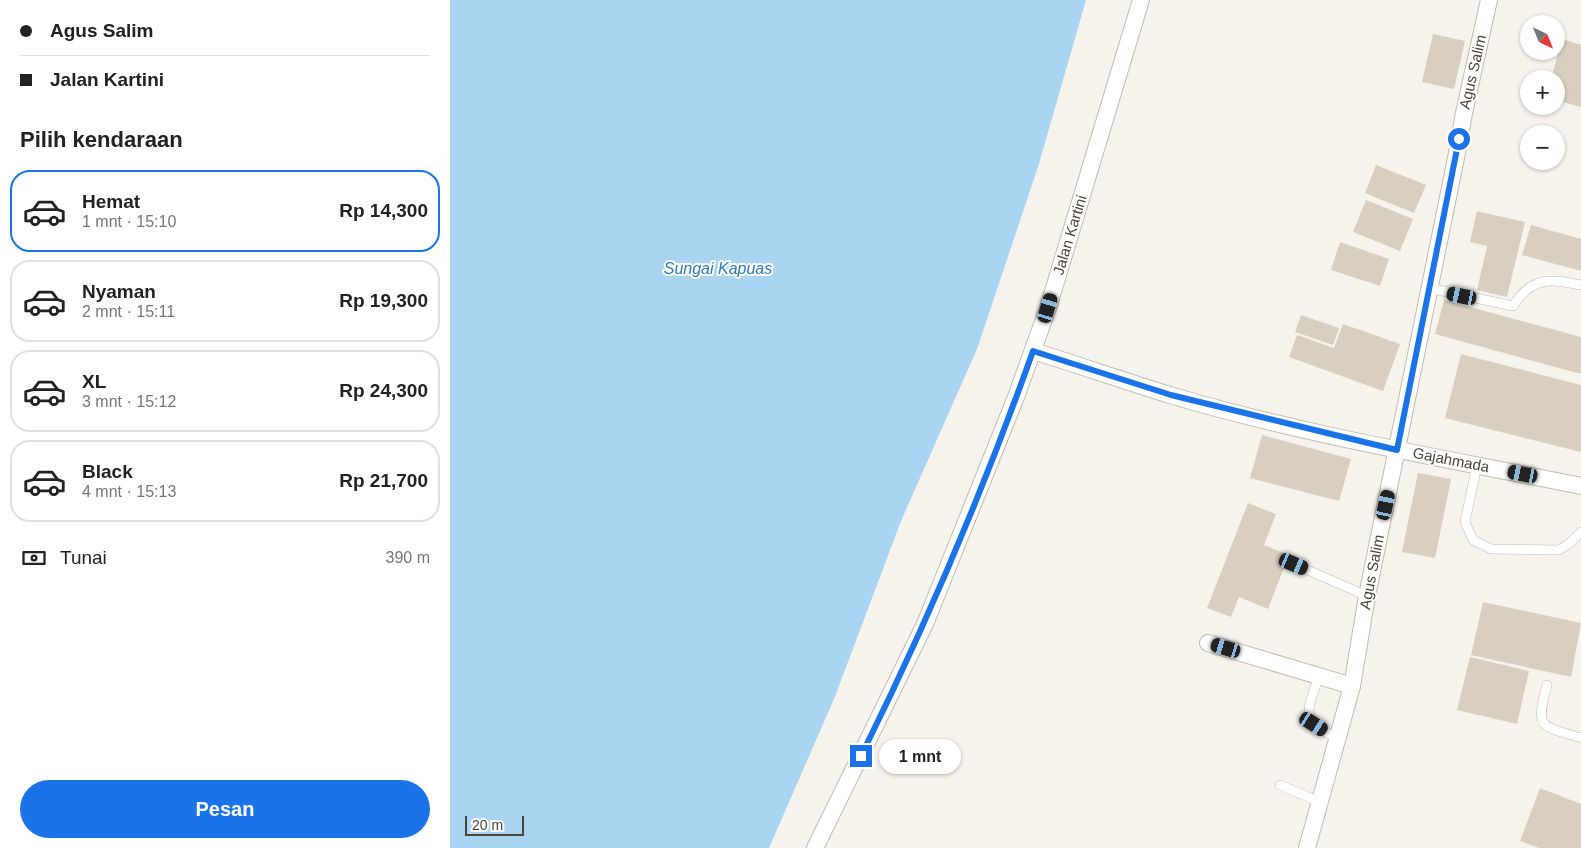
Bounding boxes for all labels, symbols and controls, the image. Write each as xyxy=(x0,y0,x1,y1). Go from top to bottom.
north arrow xyxy=(1520,15,1565,60)
map controls xyxy=(1520,15,1565,170)
text: Agus Salim xyxy=(50,20,153,41)
street label: Agus Salim xyxy=(1456,33,1489,111)
text: Jalan Kartini xyxy=(50,69,164,90)
button: + xyxy=(1520,70,1565,115)
button: − xyxy=(1520,125,1565,170)
text: Pilih kendaraan xyxy=(20,127,183,152)
route start xyxy=(1448,128,1470,150)
icon: car xyxy=(22,189,67,234)
text: Hemat xyxy=(82,191,140,212)
street label: Jalan Kartini xyxy=(1049,193,1090,277)
text: Rp 14,300 xyxy=(339,200,428,221)
text: 1 mnt · 15:10 xyxy=(82,213,176,230)
water label: Sungai Kapuas xyxy=(664,260,772,277)
icon: car xyxy=(22,279,67,324)
text: Nyaman xyxy=(82,281,156,302)
car xyxy=(1445,286,1478,306)
text: Rp 19,300 xyxy=(339,290,428,311)
car xyxy=(1036,291,1059,325)
text: 2 mnt · 15:11 xyxy=(82,303,175,320)
icon: car xyxy=(22,369,67,414)
text: XL xyxy=(82,371,106,392)
text: Rp 24,300 xyxy=(339,380,428,401)
text: 3 mnt · 15:12 xyxy=(82,393,176,410)
street label: Gajahmada xyxy=(1411,444,1491,475)
icon: car xyxy=(22,459,67,504)
text: Black xyxy=(82,461,133,482)
car xyxy=(1506,464,1539,484)
text: Rp 21,700 xyxy=(339,470,428,491)
text: 4 mnt · 15:13 xyxy=(82,483,176,500)
car xyxy=(1375,489,1396,521)
street label: Agus Salim xyxy=(1356,533,1387,611)
icon: cash xyxy=(20,544,48,572)
text: Tunai xyxy=(60,547,107,568)
text: 390 m xyxy=(386,549,430,566)
car xyxy=(1277,551,1310,577)
car xyxy=(1209,636,1242,660)
car xyxy=(1297,710,1330,738)
callout: 1 mnt xyxy=(878,738,961,774)
route end xyxy=(850,745,872,767)
text: 1 mnt xyxy=(899,748,941,765)
button: Pesan xyxy=(20,780,430,838)
scale bar xyxy=(465,813,524,836)
text: 20 m xyxy=(472,817,503,833)

